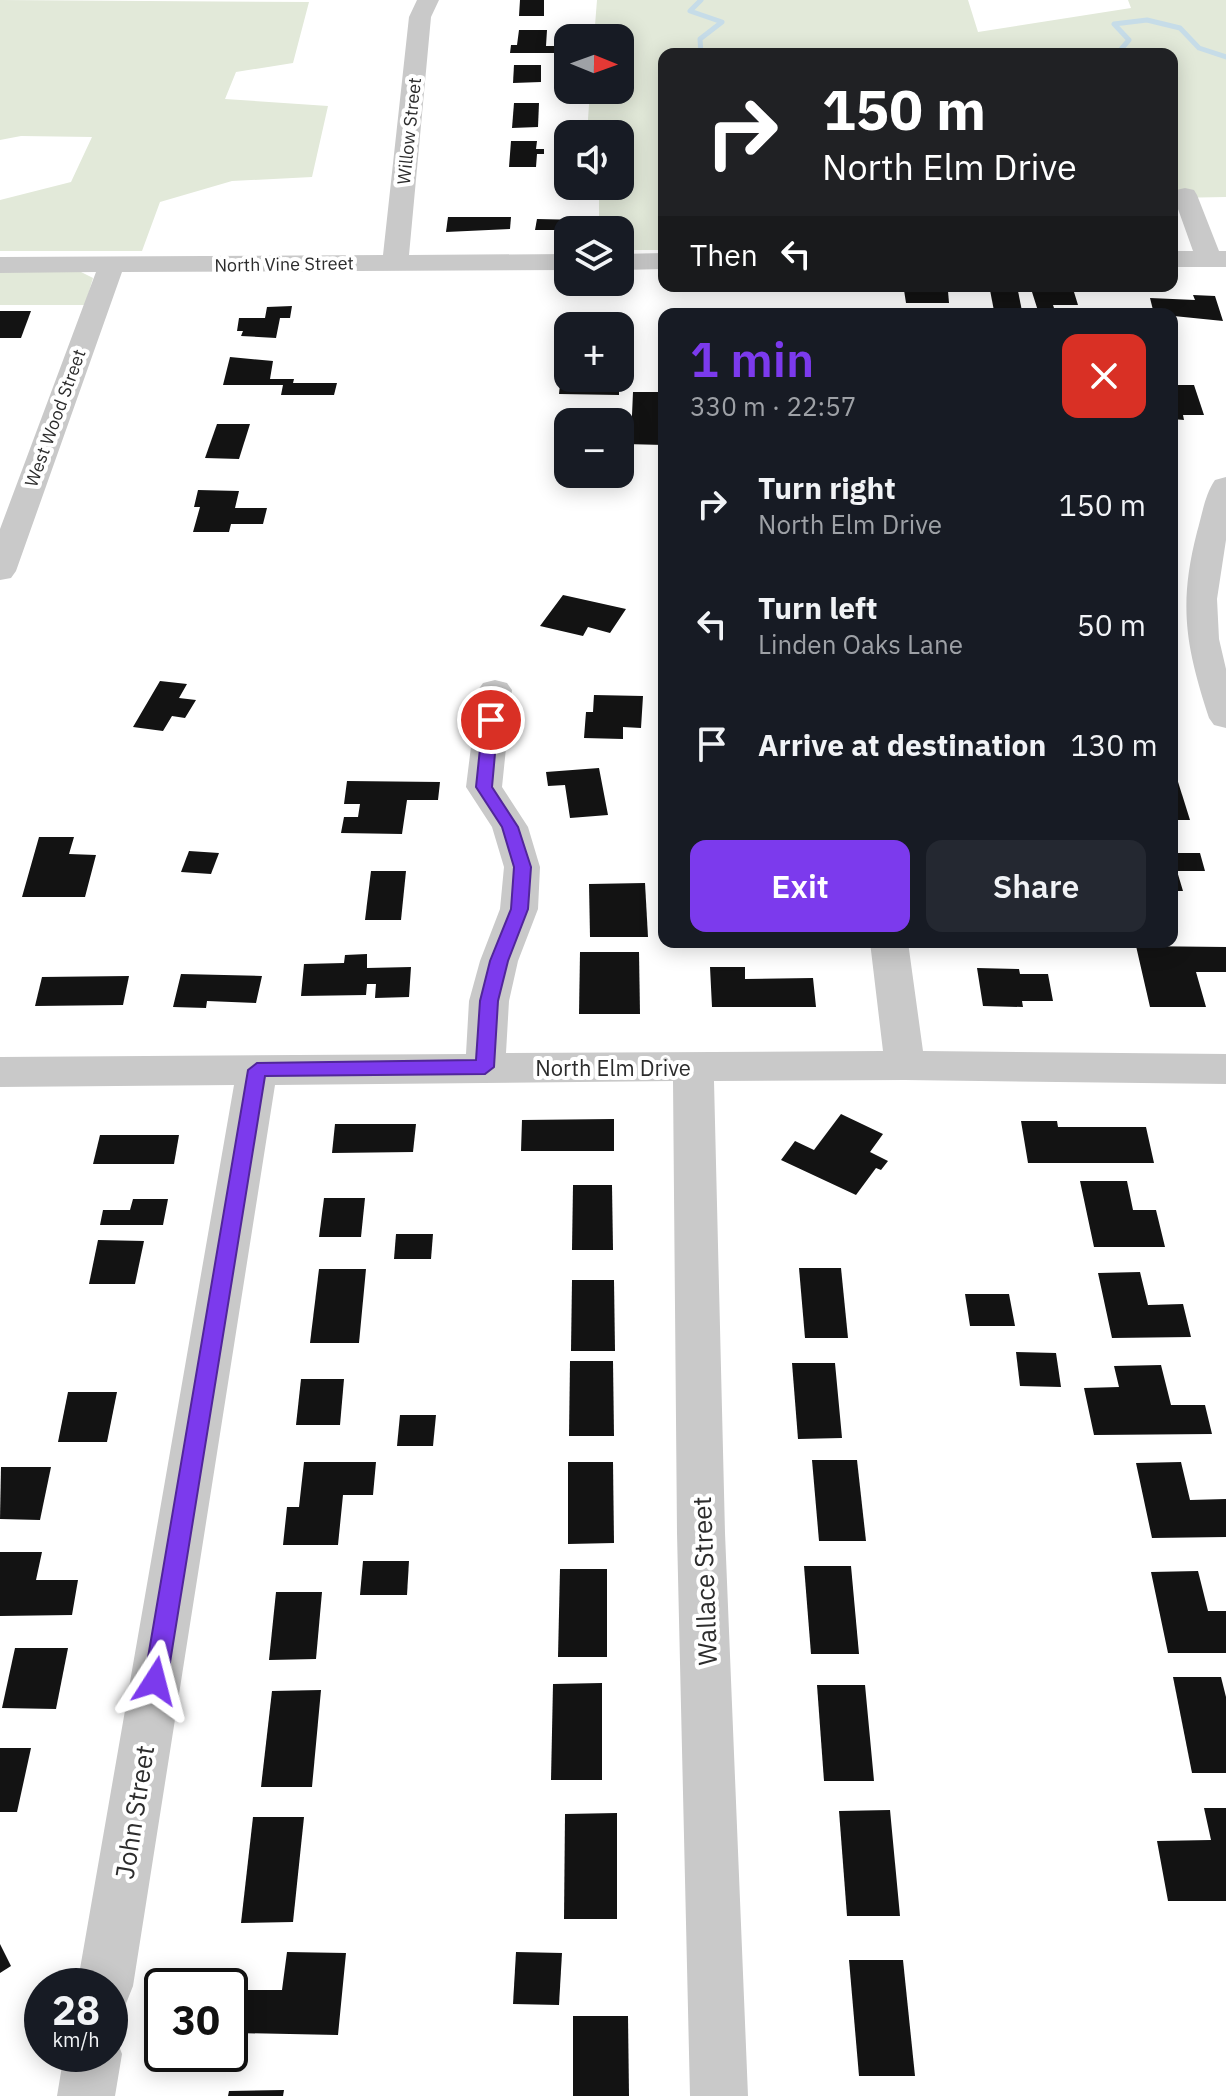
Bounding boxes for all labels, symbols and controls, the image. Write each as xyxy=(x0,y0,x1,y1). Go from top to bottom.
north arrow xyxy=(554,24,634,104)
map controls xyxy=(554,24,634,488)
text: 150 m xyxy=(822,73,986,145)
street label: Willow Street xyxy=(392,76,426,186)
icon: right xyxy=(690,80,794,184)
button: sound xyxy=(554,120,634,200)
text: North Elm Drive xyxy=(822,143,1077,190)
button: layers xyxy=(554,216,634,296)
icon: left xyxy=(774,232,818,276)
text: Then xyxy=(690,235,758,274)
street label: North Vine Street xyxy=(214,251,354,277)
button: + xyxy=(554,312,634,392)
text: 1 min xyxy=(690,328,814,390)
button: close xyxy=(1062,334,1146,418)
street label: West Wood Street xyxy=(19,346,91,490)
text: 330 m · 22:57 xyxy=(690,389,856,423)
button: − xyxy=(554,408,634,488)
text: Turn right xyxy=(758,468,896,507)
icon: right xyxy=(690,482,734,526)
text: 150 m xyxy=(1059,485,1146,524)
text: North Elm Drive xyxy=(758,507,942,541)
text: Turn left xyxy=(758,588,877,627)
icon: left xyxy=(690,602,734,646)
text: 50 m xyxy=(1077,605,1146,644)
text: Linden Oaks Lane xyxy=(758,627,963,661)
pin xyxy=(457,686,525,754)
icon: arrive xyxy=(469,698,513,742)
icon: arrive xyxy=(690,722,734,766)
text: Arrive at destination xyxy=(758,725,1046,764)
text: 130 m xyxy=(1070,725,1158,764)
button: Exit xyxy=(690,840,910,932)
button: Share xyxy=(926,840,1146,932)
street label: North Elm Drive xyxy=(535,1053,691,1082)
street label: Wallace Street xyxy=(684,1496,724,1666)
position arrow xyxy=(113,1639,197,1723)
street label: John Street xyxy=(107,1743,161,1881)
speed limit sign: 30 xyxy=(144,1968,248,2072)
text: 28 xyxy=(52,1984,100,2036)
text: km/h xyxy=(52,2026,100,2053)

